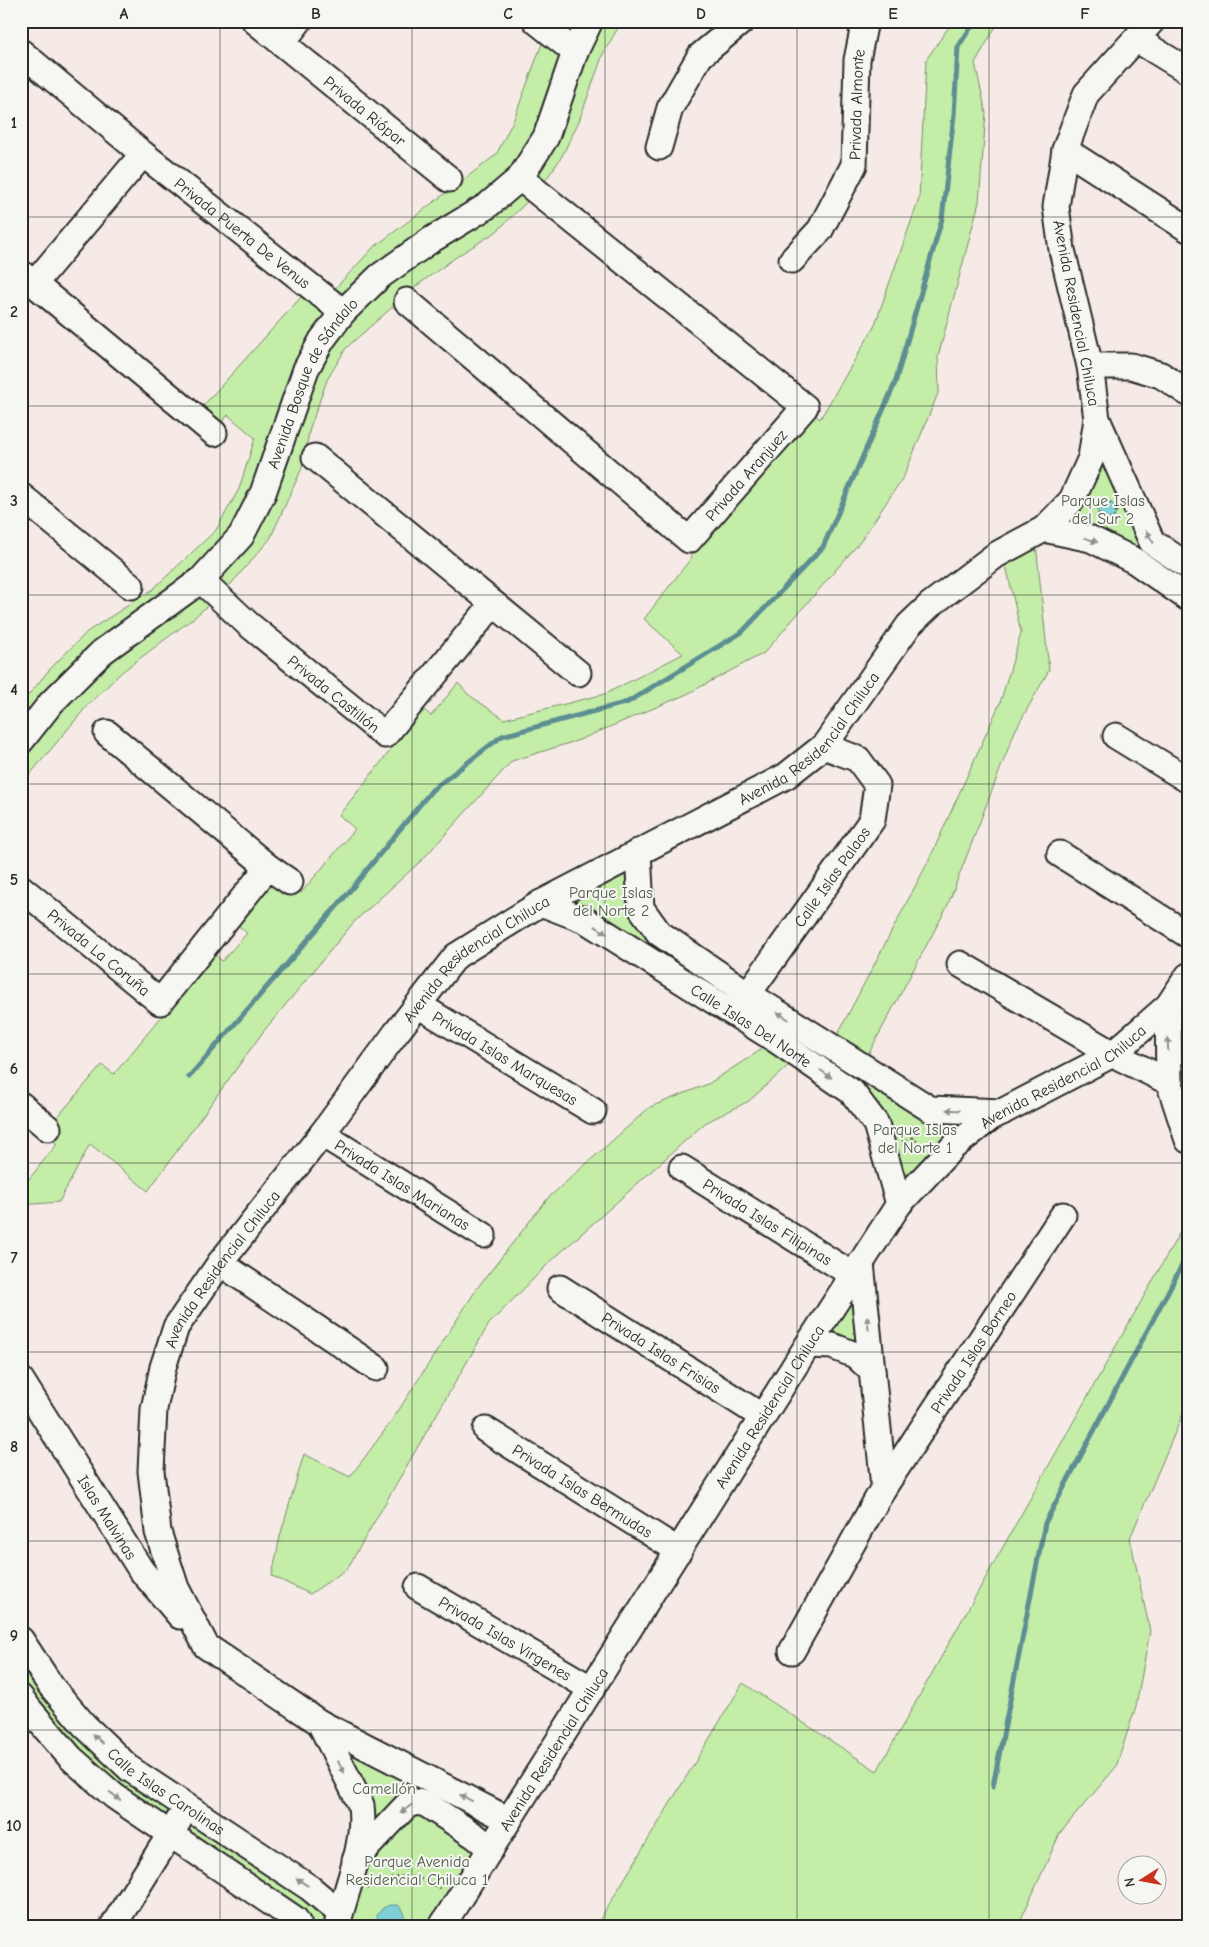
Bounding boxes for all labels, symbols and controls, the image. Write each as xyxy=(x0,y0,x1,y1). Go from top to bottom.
text: A xyxy=(120,5,129,23)
text: B xyxy=(311,5,321,23)
text: C xyxy=(503,5,513,23)
text: D xyxy=(696,5,706,23)
text: E xyxy=(888,5,898,23)
text: F xyxy=(1080,5,1090,23)
street label: Privada Almonte xyxy=(846,47,869,160)
street label: Privada Riópar xyxy=(320,73,410,151)
text: 1 xyxy=(11,114,17,132)
street label: Privada Puerta De Venus xyxy=(171,174,314,293)
street label: Avenida Residencial Chiluca xyxy=(1049,219,1103,408)
street label: Avenida Bosque de Sándalo xyxy=(264,295,362,471)
text: 2 xyxy=(10,303,18,321)
street label: Privada Aranjuez xyxy=(702,426,791,525)
text: 3 xyxy=(10,492,18,510)
park label: Parque Islas del Sur 2 xyxy=(1061,492,1145,528)
one-way arrow xyxy=(1146,529,1154,544)
one-way arrow xyxy=(1084,536,1099,544)
street label: Privada Castillón xyxy=(284,652,383,737)
street label: Avenida Residencial Chiluca xyxy=(736,669,883,809)
text: 4 xyxy=(10,681,18,699)
street label: Calle Islas Palaos xyxy=(791,824,874,931)
text: 5 xyxy=(10,871,18,889)
park label: Parque Islas del Norte 2 xyxy=(569,884,653,920)
street label: Avenida Residencial Chiluca xyxy=(400,892,553,1026)
street label: Privada La Coruña xyxy=(44,906,153,1000)
one-way arrow xyxy=(594,926,607,935)
street label: Calle Islas Del Norte xyxy=(687,981,814,1071)
street label: Privada Islas Marquesas xyxy=(429,1008,581,1110)
one-way arrow xyxy=(776,1012,790,1021)
street label: Avenida Residencial Chiluca xyxy=(977,1022,1150,1133)
one-way arrow xyxy=(1164,1036,1172,1052)
text: 6 xyxy=(10,1060,18,1078)
one-way arrow xyxy=(820,1069,833,1079)
one-way arrow xyxy=(945,1106,961,1114)
park label: Parque Islas del Norte 1 xyxy=(873,1121,957,1157)
street label: Privada Islas Marianas xyxy=(331,1136,473,1235)
street label: Privada Islas Filipinas xyxy=(699,1175,835,1270)
street label: Avenida Residencial Chiluca xyxy=(162,1187,284,1350)
text: 7 xyxy=(10,1249,18,1267)
street label: Privada Islas Borneo xyxy=(927,1288,1021,1417)
street label: Privada Islas Frisias xyxy=(598,1309,724,1398)
one-way arrow xyxy=(863,1315,871,1331)
street label: Avenida Residencial Chiluca xyxy=(712,1322,828,1492)
text: 8 xyxy=(10,1438,18,1456)
street label: Privada Islas Bermudas xyxy=(509,1441,656,1542)
street label: Islas Malvinas xyxy=(73,1472,140,1563)
street label: Privada Islas Virgenes xyxy=(435,1593,574,1685)
text: 9 xyxy=(10,1627,18,1645)
street label: Avenida Residencial Chiluca xyxy=(496,1665,612,1835)
one-way arrow xyxy=(91,1733,104,1744)
street label: Calle Islas Carolinas xyxy=(104,1744,228,1839)
one-way arrow xyxy=(337,1759,346,1774)
park label: Camellón xyxy=(352,1780,416,1798)
one-way arrow xyxy=(108,1791,122,1801)
one-way arrow xyxy=(458,1794,473,1802)
one-way arrow xyxy=(400,1803,413,1814)
text: 10 xyxy=(6,1817,22,1835)
park label: Parque Avenida Residencial Chiluca 1 xyxy=(346,1853,488,1889)
north arrow xyxy=(1116,1854,1166,1904)
text: N xyxy=(1121,1876,1139,1888)
one-way arrow xyxy=(295,1878,308,1887)

